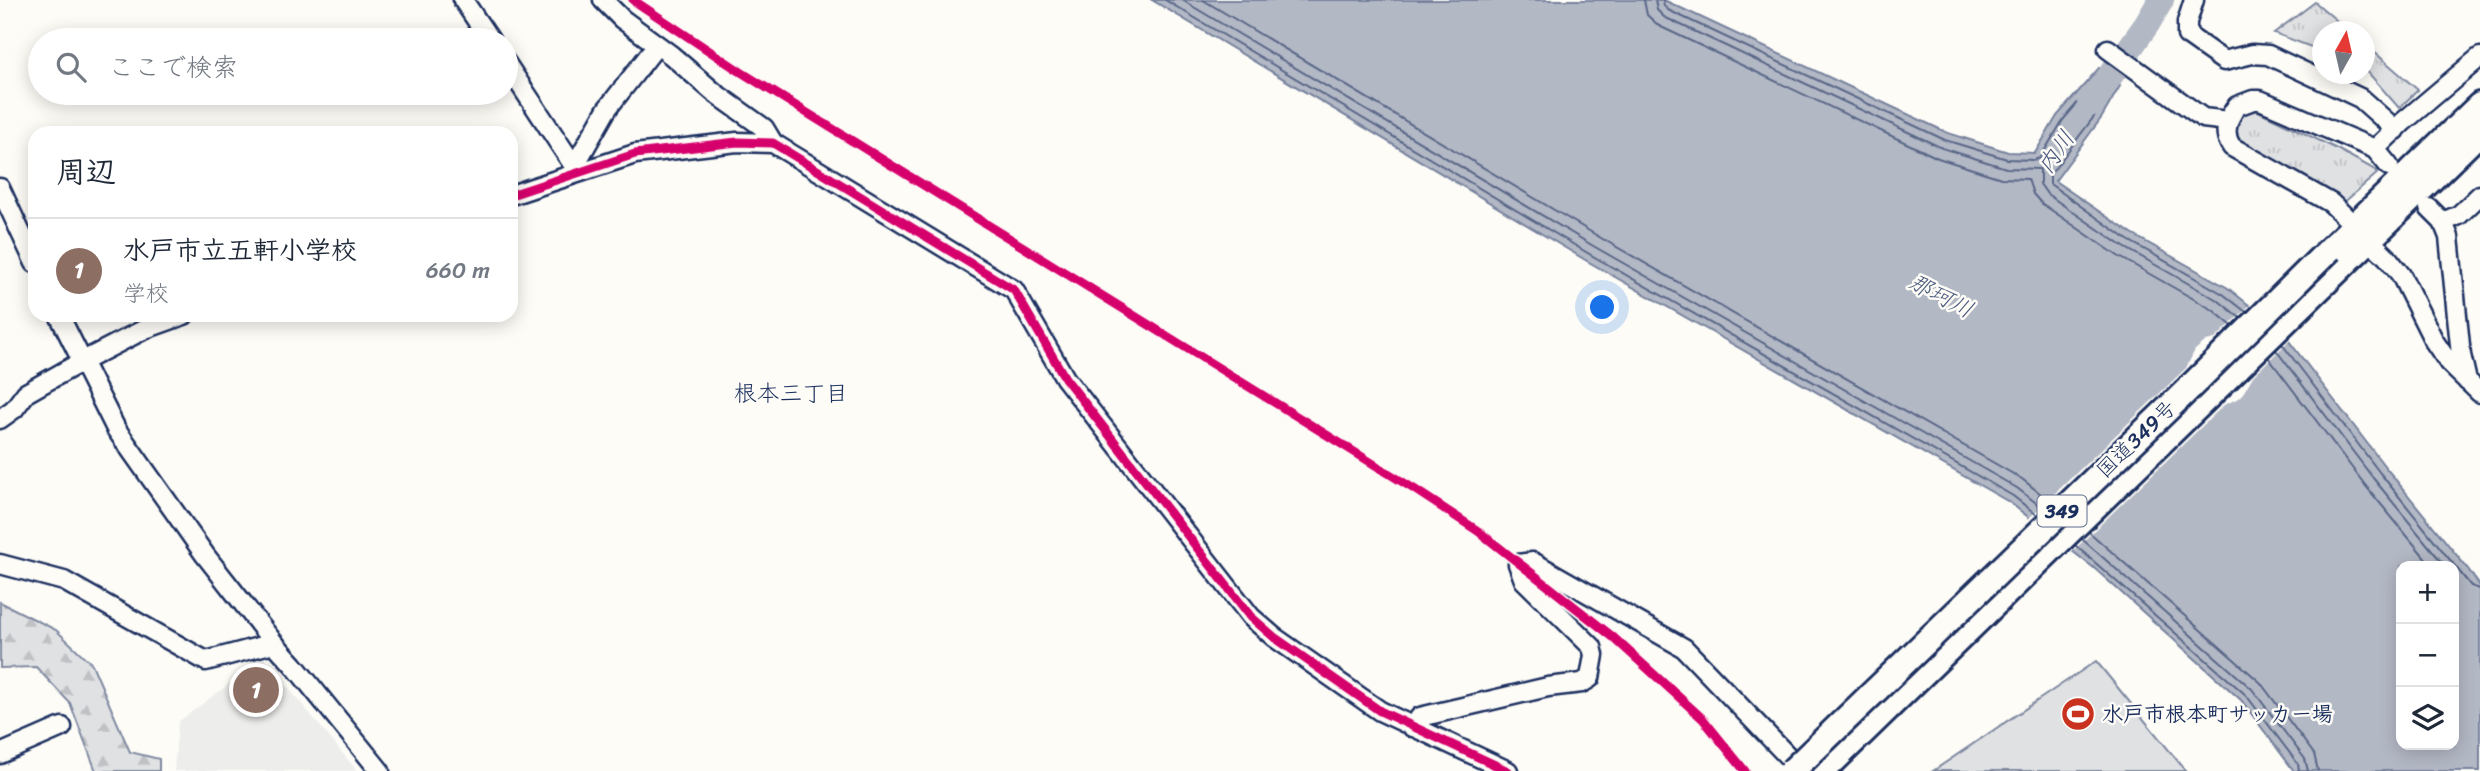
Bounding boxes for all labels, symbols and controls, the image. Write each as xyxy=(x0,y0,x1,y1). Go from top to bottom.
north arrow xyxy=(2312,21,2375,84)
search box xyxy=(28,28,518,105)
text: ここで検索 xyxy=(108,44,238,90)
icon: search xyxy=(52,48,90,86)
water label: 内川 xyxy=(2026,121,2086,183)
text: 周辺 xyxy=(56,145,116,199)
text: 水戸市立五軒小学校 xyxy=(123,227,357,273)
text: 1 xyxy=(74,250,84,291)
text: 660 m xyxy=(426,250,490,291)
water label: 那珂川 xyxy=(1901,262,1981,330)
text: 学校 xyxy=(123,273,169,314)
your location xyxy=(1585,290,1619,324)
district label: 根本三丁目 xyxy=(734,373,849,414)
street label: 国道349号 xyxy=(2087,390,2185,488)
road number: 349 xyxy=(2038,496,2086,526)
map controls xyxy=(2396,561,2459,750)
button: + xyxy=(2396,561,2459,624)
button: − xyxy=(2396,624,2459,687)
pin: 1 xyxy=(233,664,279,716)
button: layers xyxy=(2396,687,2459,750)
sports icon: 水戸市根本町サッカー場 xyxy=(2059,695,2097,733)
place label: 水戸市根本町サッカー場 xyxy=(2102,695,2333,733)

